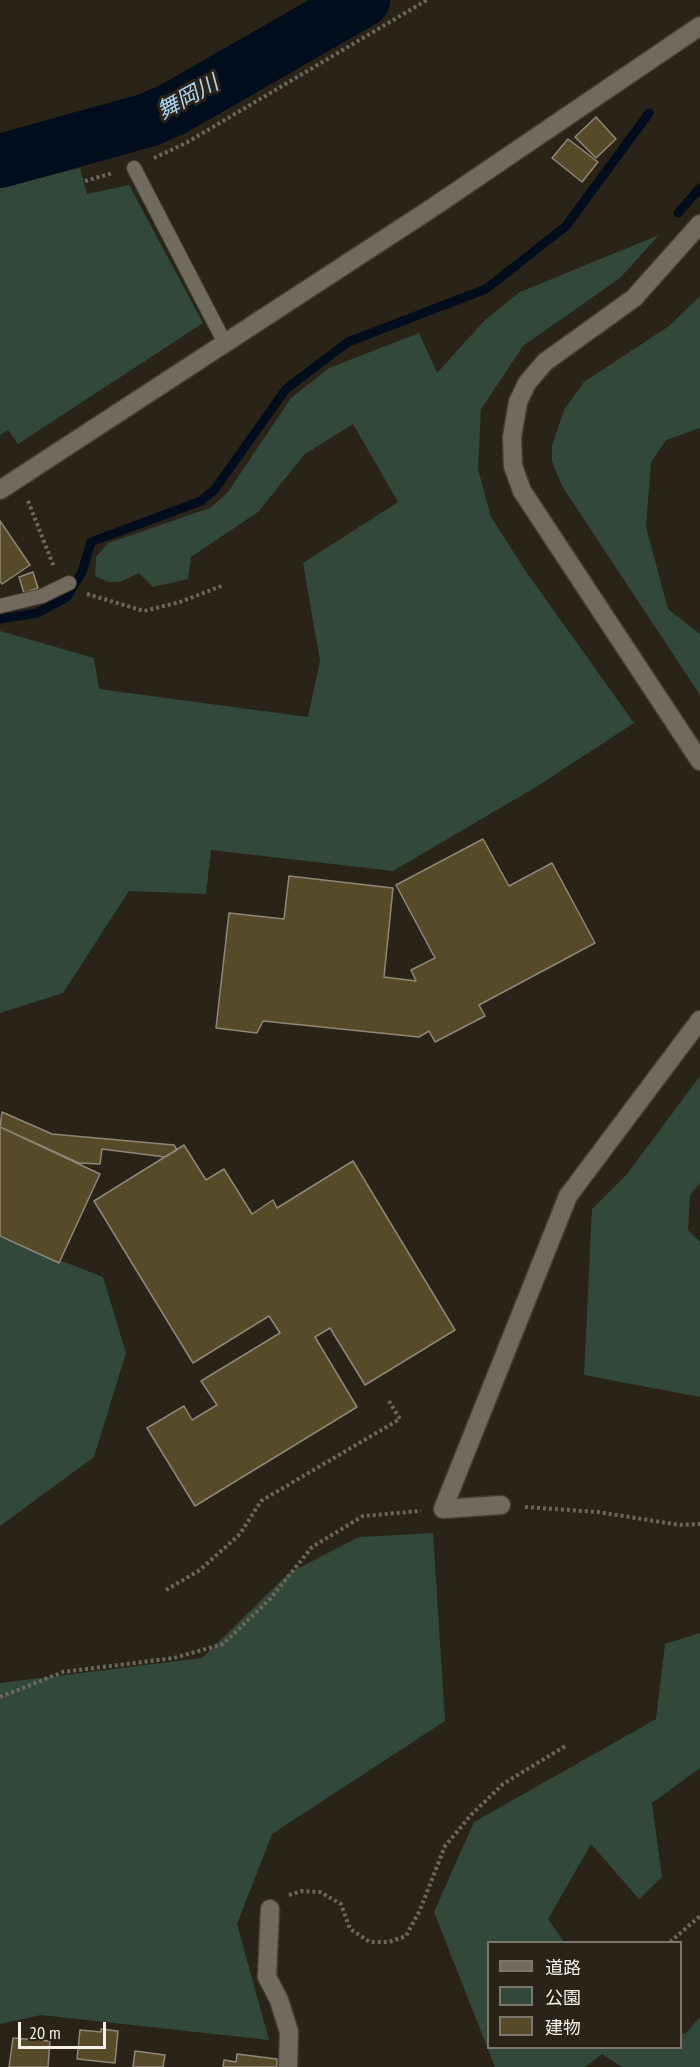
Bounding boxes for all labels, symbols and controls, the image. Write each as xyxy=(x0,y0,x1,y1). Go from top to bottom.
water label: 舞岡川 xyxy=(153,70,223,126)
legend xyxy=(487,1941,682,2049)
text: 道路 xyxy=(545,1956,581,1979)
text: 公園 xyxy=(545,1986,581,2009)
scale bar xyxy=(21,2010,110,2048)
text: 建物 xyxy=(545,2016,581,2039)
text: 20 m xyxy=(29,2021,61,2044)

